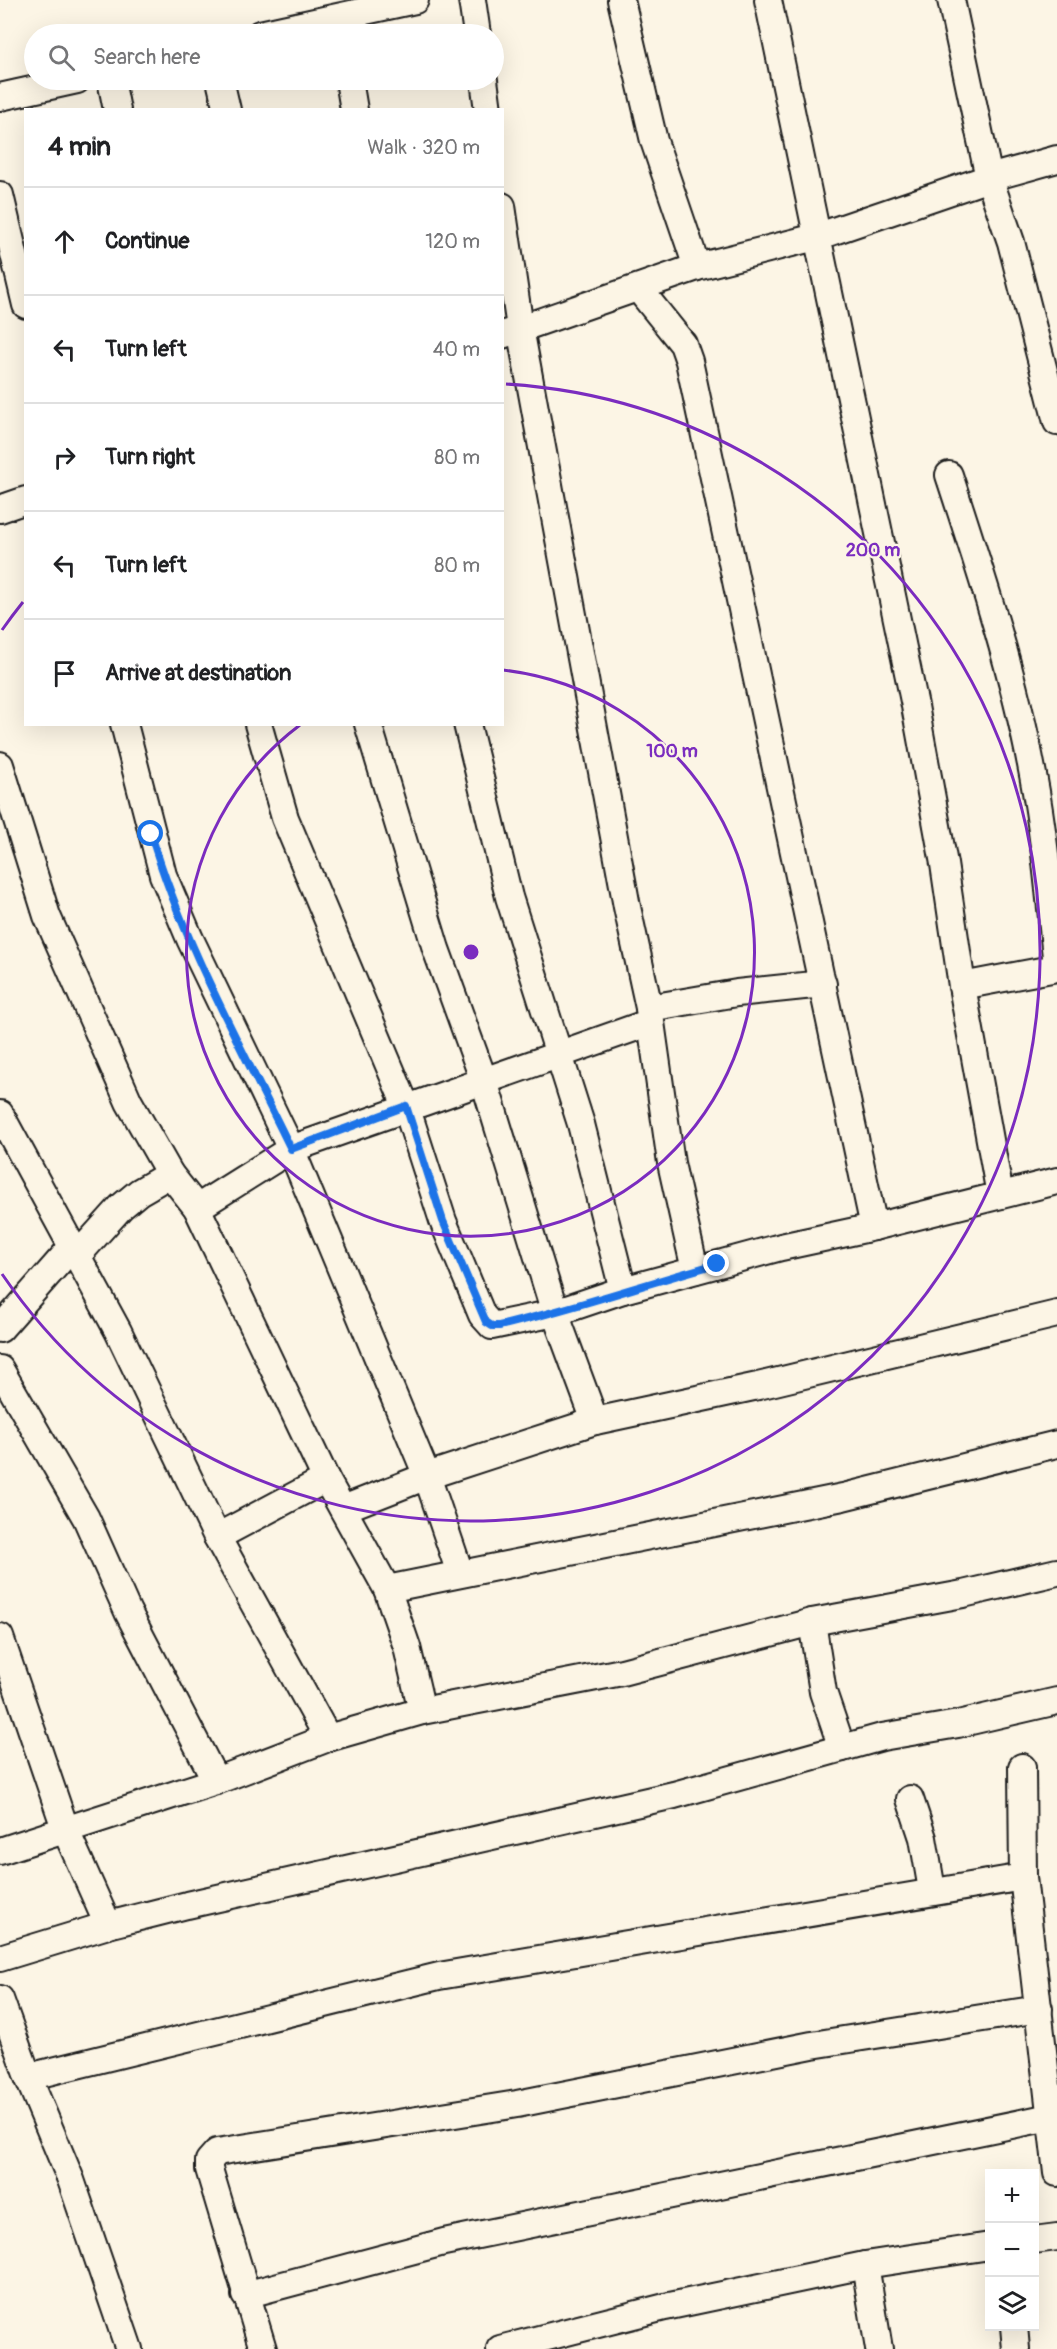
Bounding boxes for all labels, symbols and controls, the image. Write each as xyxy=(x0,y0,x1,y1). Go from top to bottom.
search box xyxy=(24,24,504,90)
icon: search xyxy=(45,41,78,74)
text: Search here xyxy=(93,43,200,71)
text: 4 min xyxy=(48,131,111,163)
text: Walk · 320 m xyxy=(367,135,480,160)
icon: ahead xyxy=(48,225,81,258)
text: Continue xyxy=(105,227,189,255)
text: 120 m xyxy=(425,229,480,254)
icon: left xyxy=(48,333,81,366)
text: Turn left xyxy=(105,335,187,363)
text: 40 m xyxy=(433,337,480,362)
icon: right xyxy=(48,441,81,474)
text: Turn right xyxy=(105,443,195,471)
text: 80 m xyxy=(434,445,480,470)
text: 200 m xyxy=(846,539,900,562)
icon: left xyxy=(48,549,81,582)
text: Turn left xyxy=(105,551,187,579)
text: 80 m xyxy=(434,553,480,578)
icon: arrive xyxy=(48,657,81,690)
text: Arrive at destination xyxy=(105,659,291,687)
text: 100 m xyxy=(646,740,698,763)
route start xyxy=(137,820,163,846)
centre of rings xyxy=(461,942,481,962)
route end xyxy=(703,1250,729,1276)
map controls xyxy=(985,2169,1039,2331)
button: + xyxy=(985,2169,1039,2223)
button: − xyxy=(985,2223,1039,2277)
button: layers xyxy=(985,2277,1039,2331)

